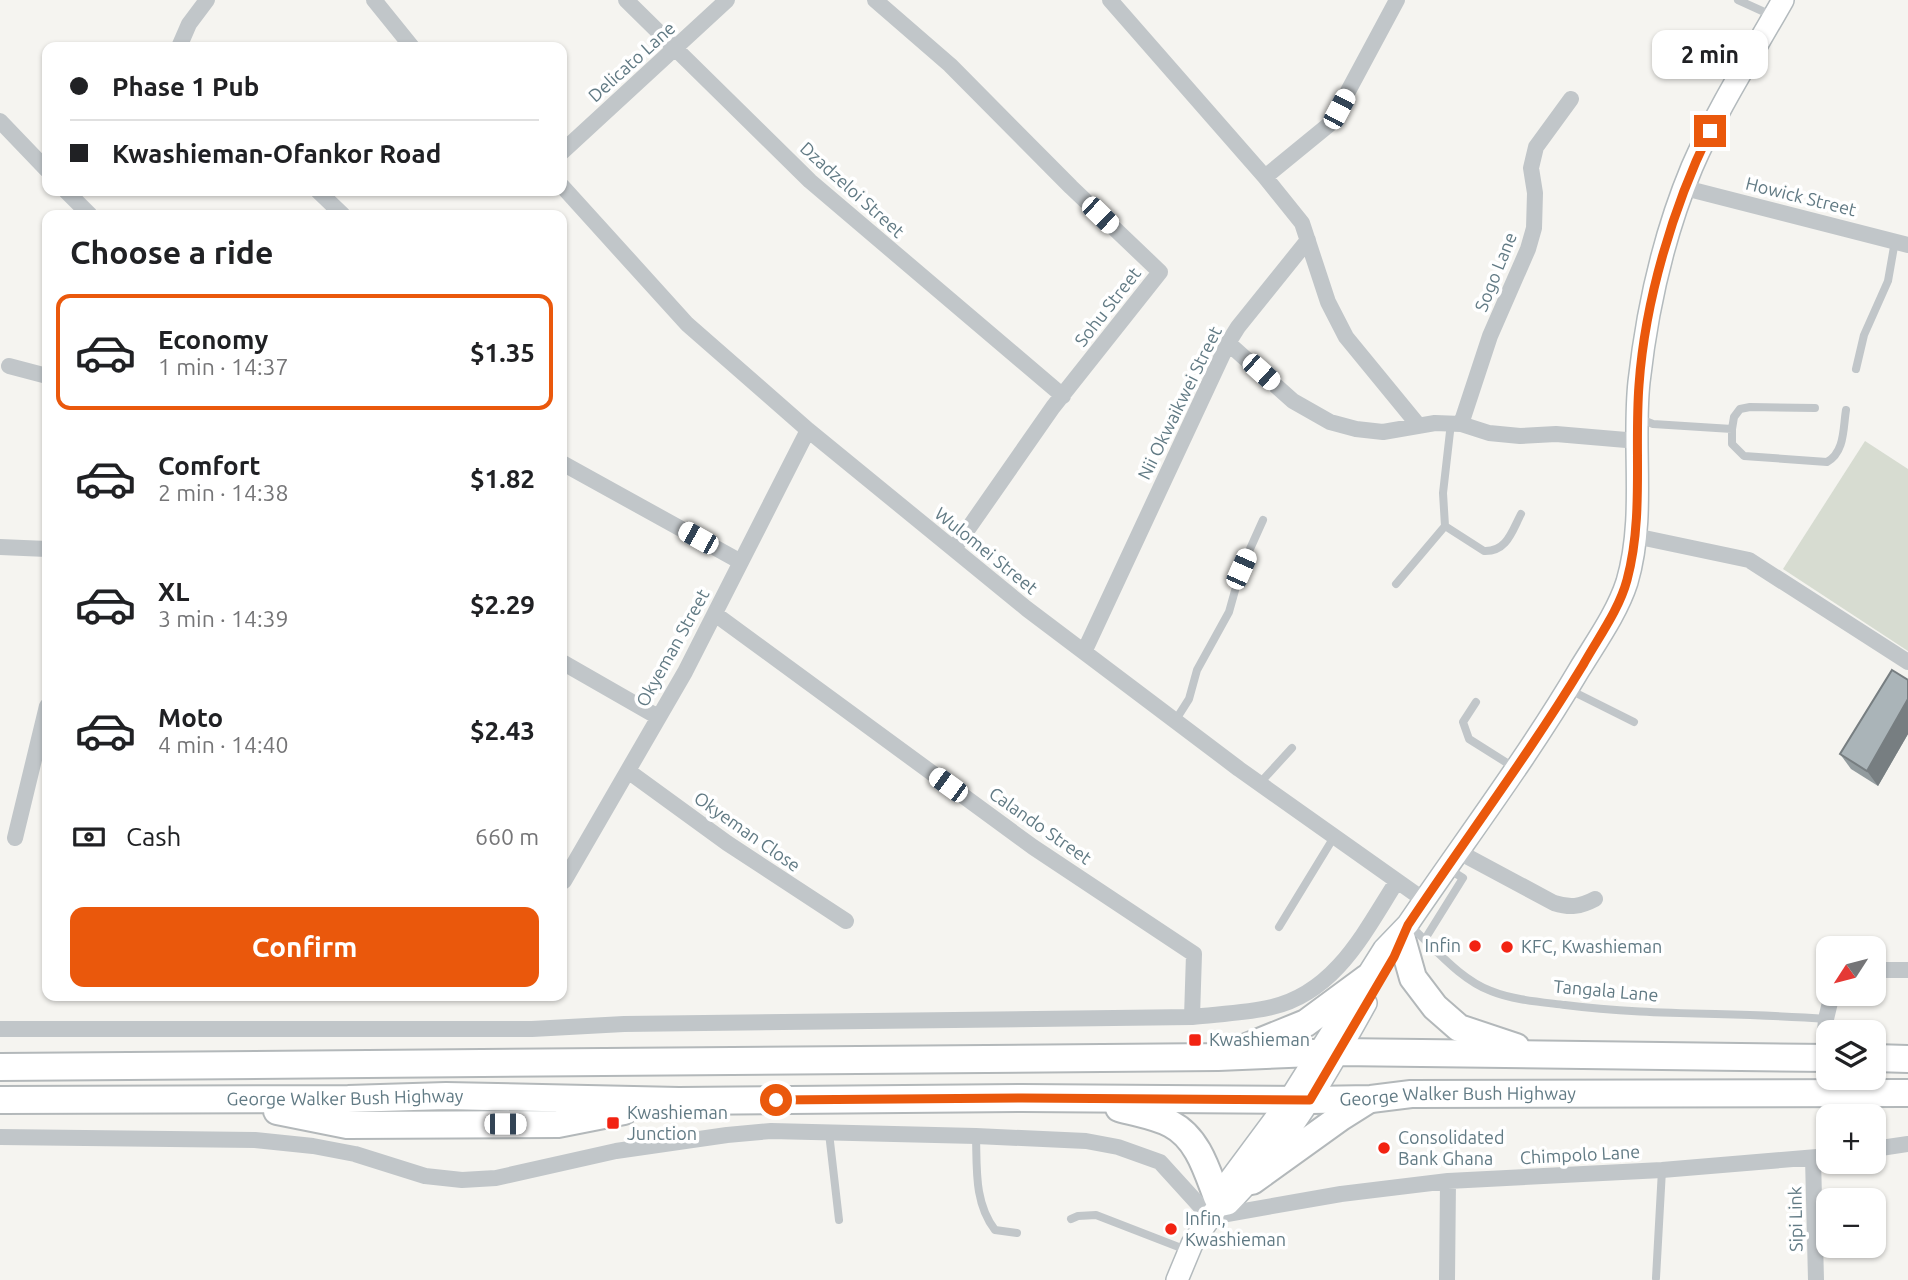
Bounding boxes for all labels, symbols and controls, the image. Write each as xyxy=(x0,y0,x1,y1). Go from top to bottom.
street label: Delicato Lane xyxy=(584,17,679,105)
callout: 2 min xyxy=(1652,30,1768,78)
text: 2 min xyxy=(1681,42,1739,67)
text: Phase 1 Pub xyxy=(112,72,259,101)
car xyxy=(1320,86,1359,132)
route end xyxy=(1694,115,1726,147)
street label: Dzadzeloi Street xyxy=(797,137,909,241)
text: Kwashieman-Ofankor Road xyxy=(112,139,441,168)
street label: Howick Street xyxy=(1744,173,1859,219)
car xyxy=(1078,193,1123,237)
street label: Sogo Lane xyxy=(1470,229,1520,314)
text: Choose a ride xyxy=(70,234,273,270)
street label: Sohu Street xyxy=(1070,263,1144,350)
icon: car xyxy=(74,321,137,384)
street label: Nii Okwaikwei Street xyxy=(1133,323,1225,483)
text: Economy xyxy=(158,325,268,354)
text: $1.35 xyxy=(470,338,535,367)
car xyxy=(1239,350,1284,394)
text: 1 min · 14:37 xyxy=(158,354,289,379)
icon: car xyxy=(74,447,137,510)
text: Comfort xyxy=(158,451,261,480)
text: $1.82 xyxy=(470,464,535,493)
text: 2 min · 14:38 xyxy=(158,480,289,505)
street label: Wulomei Street xyxy=(931,503,1042,598)
car xyxy=(675,519,722,557)
car xyxy=(1223,546,1260,592)
icon: car xyxy=(74,573,137,636)
text: XL xyxy=(158,577,189,606)
street label: Okyeman Street xyxy=(632,585,713,710)
text: $2.29 xyxy=(470,590,535,619)
text: 3 min · 14:39 xyxy=(158,606,289,631)
icon: car xyxy=(74,699,137,762)
text: Moto xyxy=(158,703,223,732)
text: $2.43 xyxy=(470,716,535,745)
text: 4 min · 14:40 xyxy=(158,732,289,757)
car xyxy=(925,764,972,806)
street label: Calando Street xyxy=(986,783,1095,868)
street label: Okyeman Close xyxy=(691,787,804,875)
icon: cash xyxy=(70,818,108,856)
text: Cash xyxy=(126,822,181,851)
text: 660 m xyxy=(475,824,539,849)
button: Confirm xyxy=(70,907,539,987)
place label: Infin xyxy=(1425,935,1461,955)
place label: KFC, Kwashieman xyxy=(1521,936,1662,956)
north arrow xyxy=(1816,936,1886,1006)
map controls xyxy=(1816,936,1886,1258)
marker: Infin xyxy=(1467,938,1483,954)
marker: KFC, Kwashieman xyxy=(1499,939,1515,955)
street label: Tangala Lane xyxy=(1553,975,1659,1005)
button: layers xyxy=(1816,1020,1886,1090)
place label: Kwashieman xyxy=(1209,1029,1310,1049)
marker: Kwashieman xyxy=(1187,1032,1203,1048)
street label: George Walker Bush Highway xyxy=(1339,1082,1576,1109)
route start xyxy=(760,1084,792,1116)
street label: George Walker Bush Highway xyxy=(226,1085,464,1108)
place label: Kwashieman Junction xyxy=(627,1102,728,1143)
button: + xyxy=(1816,1104,1886,1174)
car xyxy=(485,1114,527,1135)
marker: Kwashieman Junction xyxy=(605,1115,621,1131)
place label: Consolidated Bank Ghana xyxy=(1398,1127,1505,1168)
marker: Consolidated Bank Ghana xyxy=(1376,1140,1392,1156)
street label: Chimpolo Lane xyxy=(1519,1141,1641,1167)
street label: Sipi Link xyxy=(1784,1186,1806,1252)
button: − xyxy=(1816,1188,1886,1258)
place label: Infin, Kwashieman xyxy=(1185,1208,1286,1249)
marker: Infin, Kwashieman xyxy=(1163,1221,1179,1237)

